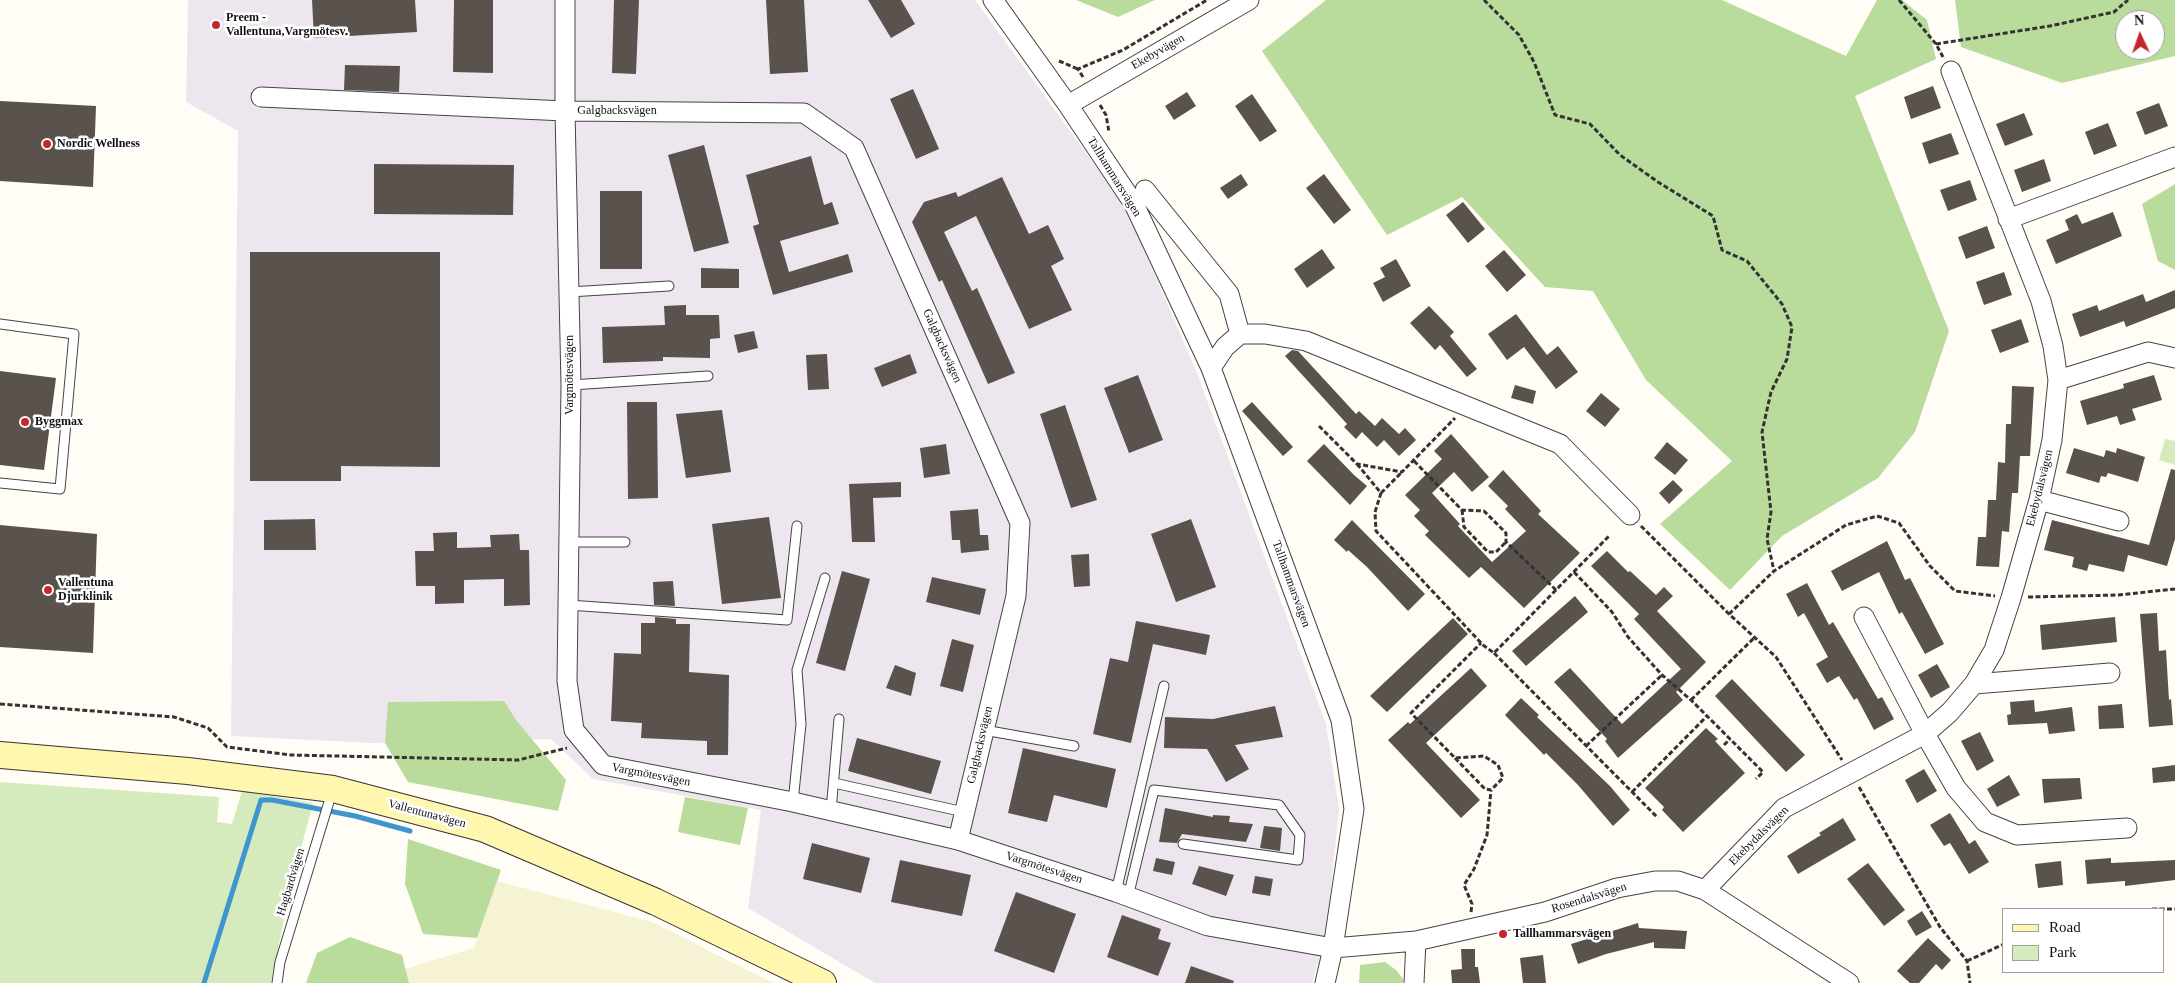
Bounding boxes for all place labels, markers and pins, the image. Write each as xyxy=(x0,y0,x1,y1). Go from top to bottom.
place label: Preem - Vallentuna,Vargmötesv. xyxy=(226,11,348,39)
marker: Preem - Vallentuna,Vargmötesv. xyxy=(210,19,222,31)
place label: Nordic Wellness xyxy=(57,137,140,151)
marker: Nordic Wellness xyxy=(41,138,53,150)
place label: Byggmax xyxy=(35,415,83,429)
marker: Byggmax xyxy=(19,416,31,428)
place label: Vallentuna Djurklinik xyxy=(58,576,114,604)
marker: Vallentuna Djurklinik xyxy=(42,584,54,596)
place label: Tallhammarsvägen xyxy=(1513,927,1611,941)
marker: Tallhammarsvägen xyxy=(1497,928,1509,940)

